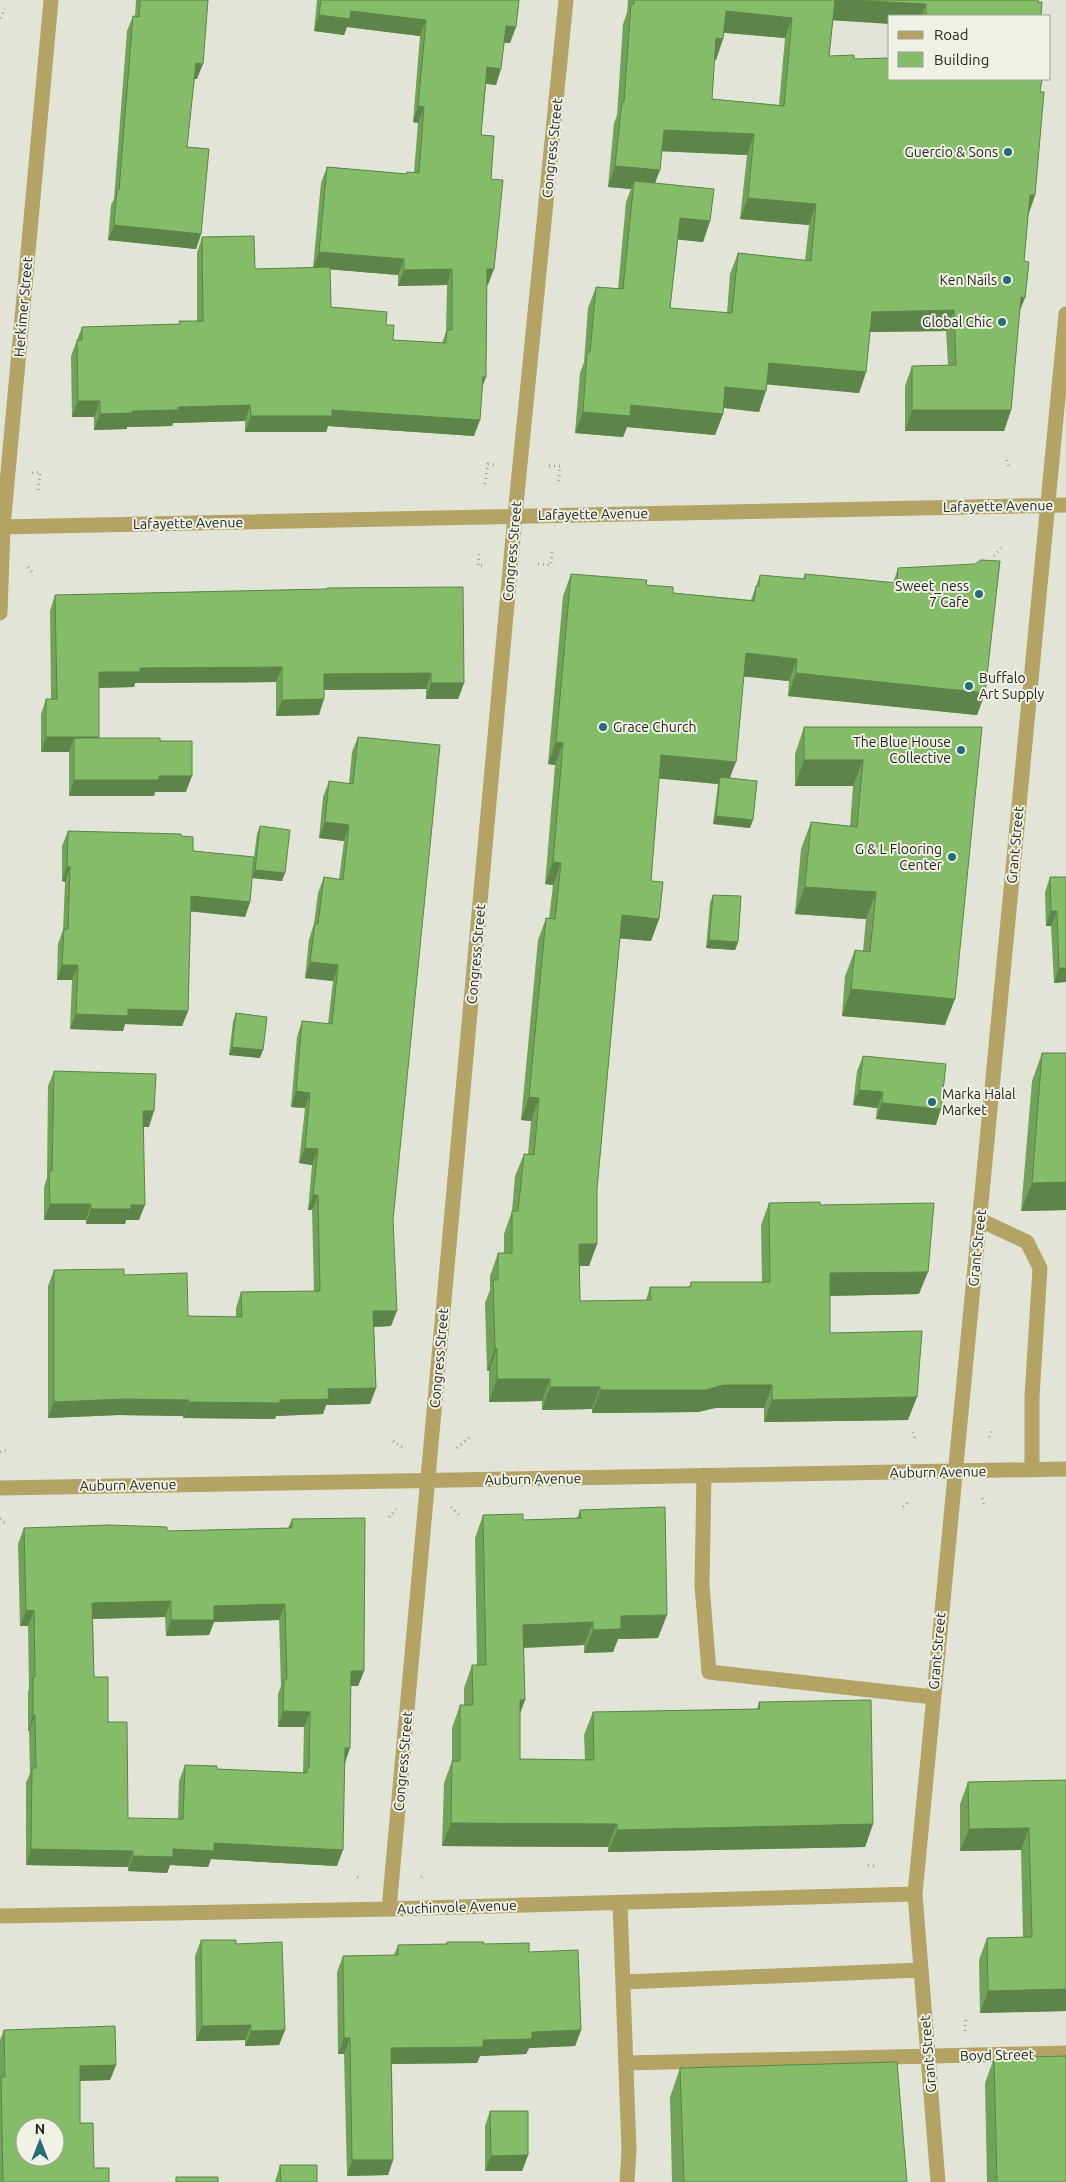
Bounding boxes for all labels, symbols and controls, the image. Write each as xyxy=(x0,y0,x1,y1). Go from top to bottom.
legend xyxy=(888,15,1051,80)
text: Road xyxy=(934,26,969,43)
text: Building xyxy=(934,51,989,68)
street label: Congress Street xyxy=(539,97,565,199)
place label: Guercio & Sons xyxy=(904,144,998,160)
marker: Guercio & Sons xyxy=(1002,146,1014,158)
street label: Herkimer Street xyxy=(11,256,35,358)
place label: Ken Nails xyxy=(939,272,997,288)
marker: Ken Nails xyxy=(1001,274,1013,286)
place label: Global Chic xyxy=(922,314,992,330)
marker: Global Chic xyxy=(996,316,1008,328)
street label: Lafayette Avenue xyxy=(943,497,1053,515)
street label: Congress Street xyxy=(500,500,524,602)
street label: Lafayette Avenue xyxy=(538,505,648,523)
street label: Lafayette Avenue xyxy=(133,514,243,532)
place label: Sweet_ness 7 Cafe xyxy=(895,578,969,610)
marker: Sweet_ness 7 Cafe xyxy=(973,588,985,600)
place label: Buffalo Art Supply xyxy=(979,670,1044,702)
marker: Buffalo Art Supply xyxy=(963,680,975,692)
place label: Grace Church xyxy=(613,719,697,735)
marker: Grace Church xyxy=(597,721,609,733)
place label: The Blue House Collective xyxy=(853,734,951,766)
marker: The Blue House Collective xyxy=(955,744,967,756)
street label: Grant Street xyxy=(1004,805,1026,884)
place label: G & L Flooring Center xyxy=(855,841,943,873)
marker: G & L Flooring Center xyxy=(946,851,958,863)
street label: Congress Street xyxy=(464,903,488,1005)
place label: Marka Halal Market xyxy=(942,1086,1016,1118)
marker: Marka Halal Market xyxy=(926,1096,938,1108)
street label: Grant Street xyxy=(965,1208,989,1287)
street label: Congress Street xyxy=(427,1307,451,1409)
street label: Auburn Avenue xyxy=(889,1463,987,1481)
street label: Auburn Avenue xyxy=(484,1470,582,1488)
street label: Auburn Avenue xyxy=(79,1476,177,1494)
street label: Grant Street xyxy=(926,1611,948,1690)
street label: Congress Street xyxy=(391,1710,415,1812)
street label: Auchinvole Avenue xyxy=(397,1897,517,1917)
street label: Grant Street xyxy=(917,2014,939,2093)
street label: Boyd Street xyxy=(960,2046,1035,2064)
north arrow xyxy=(15,2117,65,2167)
text: N xyxy=(35,2121,45,2137)

